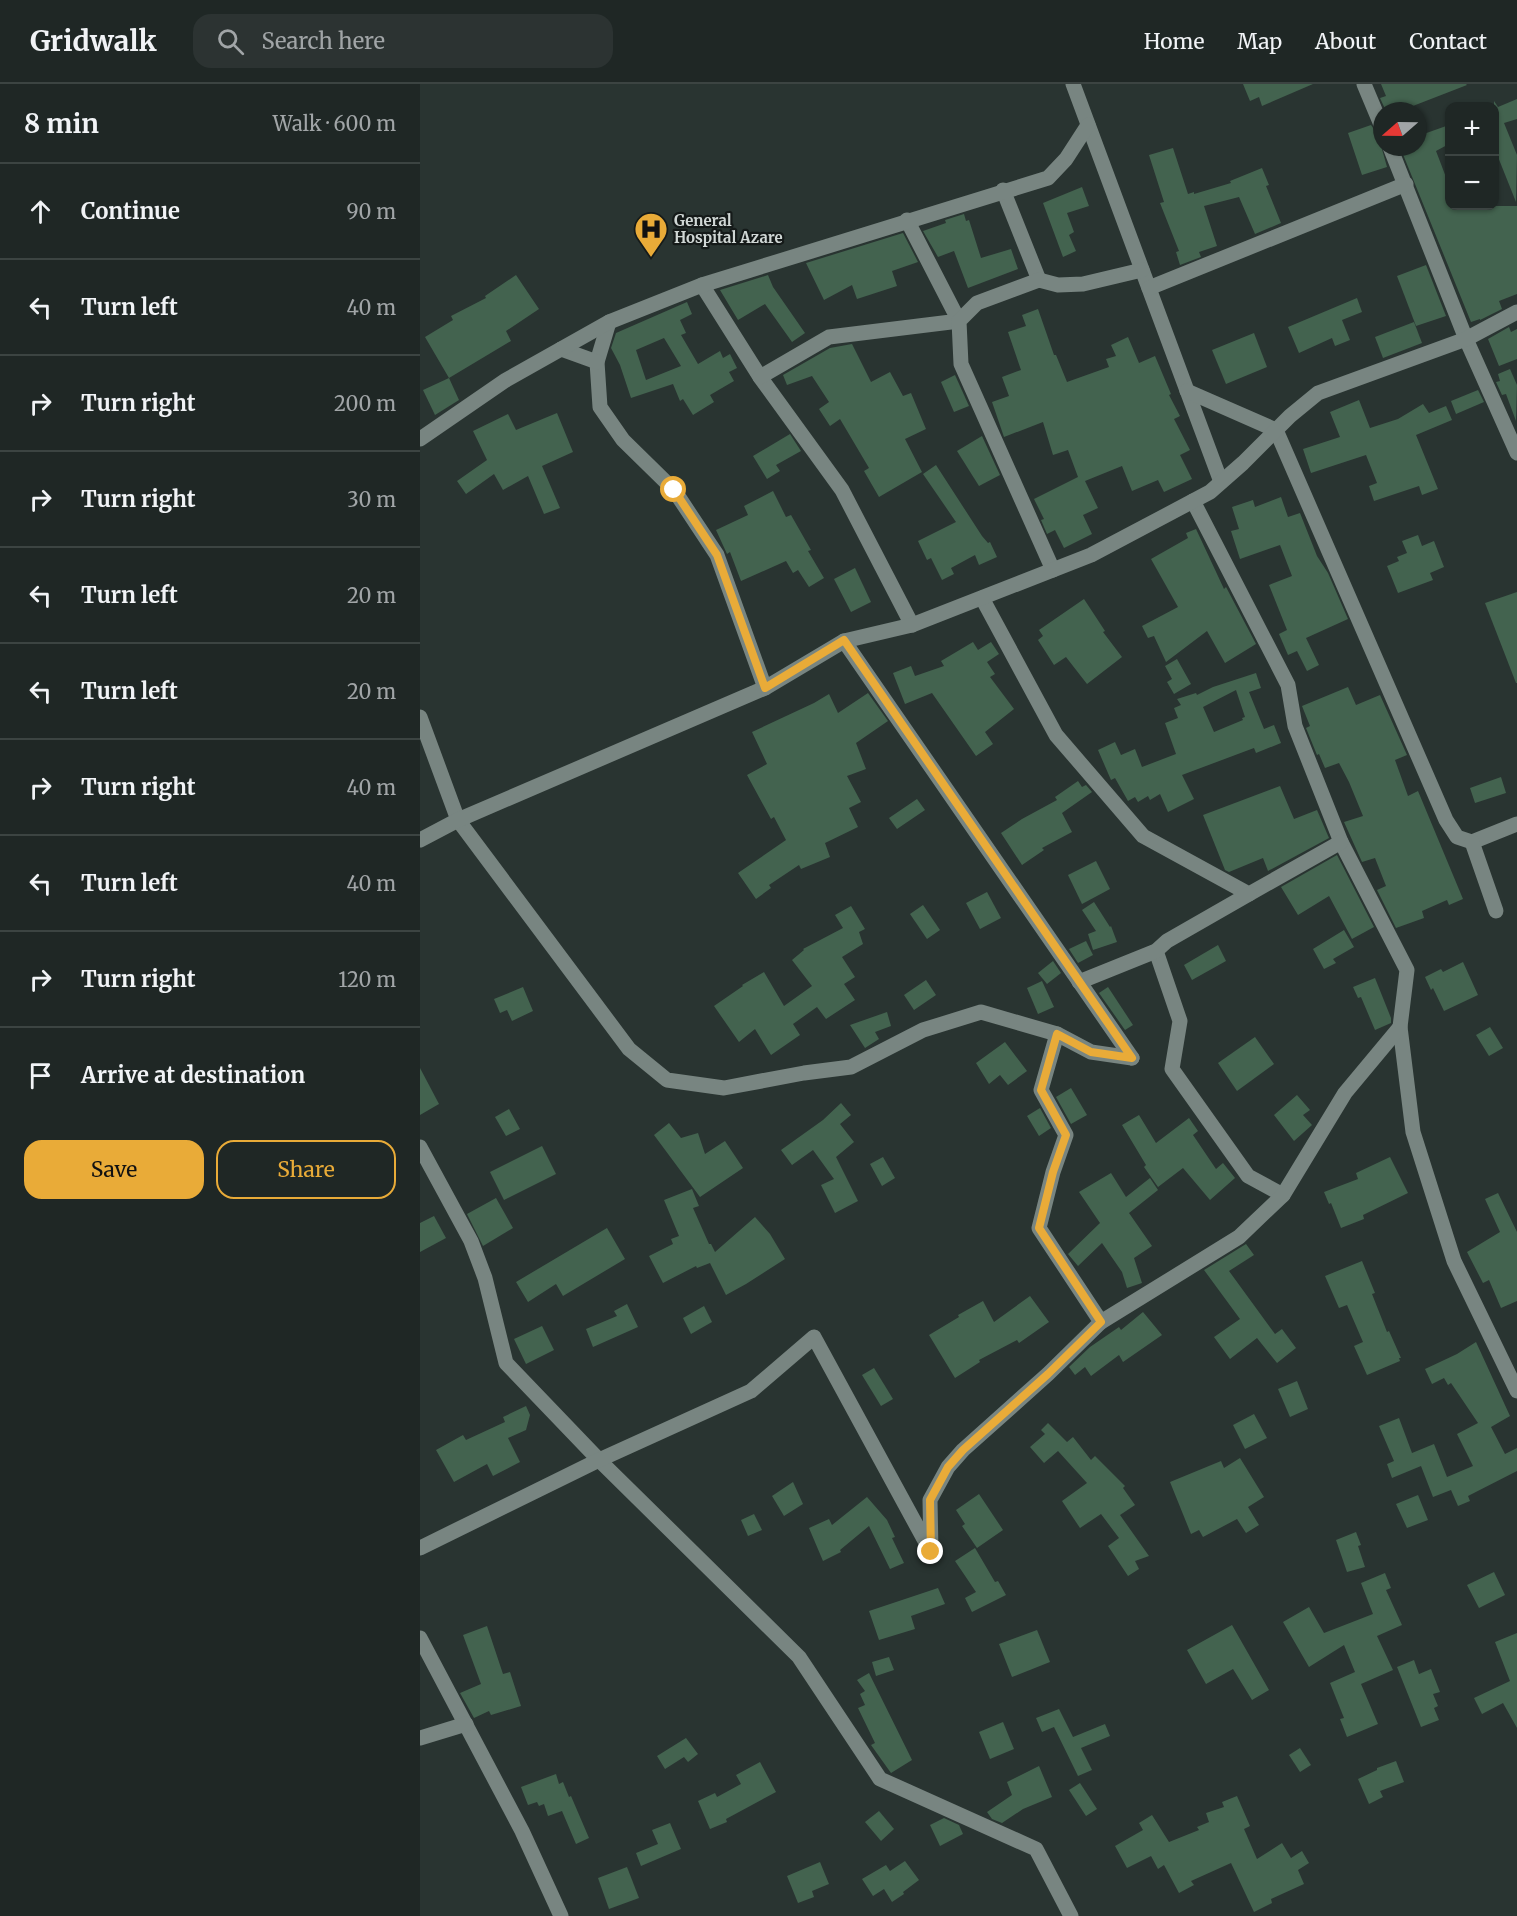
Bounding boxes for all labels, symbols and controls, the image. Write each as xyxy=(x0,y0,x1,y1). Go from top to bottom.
search box xyxy=(193,14,613,68)
text: Gridwalk xyxy=(30,23,157,59)
icon: search xyxy=(214,25,247,58)
text: Search here xyxy=(262,27,385,55)
text: Home xyxy=(1144,28,1204,55)
text: Map xyxy=(1237,28,1282,55)
text: About xyxy=(1315,28,1376,55)
text: Contact xyxy=(1409,28,1487,55)
north arrow xyxy=(1373,102,1427,156)
map controls xyxy=(1445,102,1499,210)
button: + xyxy=(1445,102,1499,156)
text: 8 min xyxy=(24,107,99,140)
text: Walk · 600 m xyxy=(273,111,396,136)
button: − xyxy=(1445,156,1499,210)
icon: ahead xyxy=(24,195,57,228)
text: Continue xyxy=(81,197,180,225)
text: 90 m xyxy=(346,199,396,224)
hospital icon: General Hospital Azare xyxy=(633,211,669,258)
place label: General Hospital Azare xyxy=(674,211,783,247)
icon: left xyxy=(24,291,57,324)
text: Turn left xyxy=(81,293,178,321)
text: 40 m xyxy=(346,295,396,320)
icon: right xyxy=(24,387,57,420)
text: Turn right xyxy=(81,389,195,417)
text: 200 m xyxy=(334,391,396,416)
route start xyxy=(660,476,686,502)
icon: right xyxy=(24,483,57,516)
text: Turn right xyxy=(81,485,195,513)
text: 30 m xyxy=(347,487,396,512)
icon: left xyxy=(24,579,57,612)
text: Turn left xyxy=(81,581,178,609)
text: 20 m xyxy=(347,583,396,608)
icon: left xyxy=(24,675,57,708)
text: Turn left xyxy=(81,677,178,705)
text: 20 m xyxy=(347,679,396,704)
icon: right xyxy=(24,771,57,804)
text: Turn right xyxy=(81,773,195,801)
text: 40 m xyxy=(346,775,396,800)
icon: left xyxy=(24,867,57,900)
text: Turn left xyxy=(81,869,178,897)
text: 40 m xyxy=(346,871,396,896)
icon: right xyxy=(24,963,57,996)
text: Turn right xyxy=(81,965,195,993)
text: 120 m xyxy=(338,967,396,992)
icon: arrive xyxy=(24,1059,57,1092)
text: Arrive at destination xyxy=(81,1061,305,1089)
button: Save xyxy=(24,1140,204,1199)
button: Share xyxy=(216,1140,396,1199)
route end xyxy=(917,1538,943,1564)

